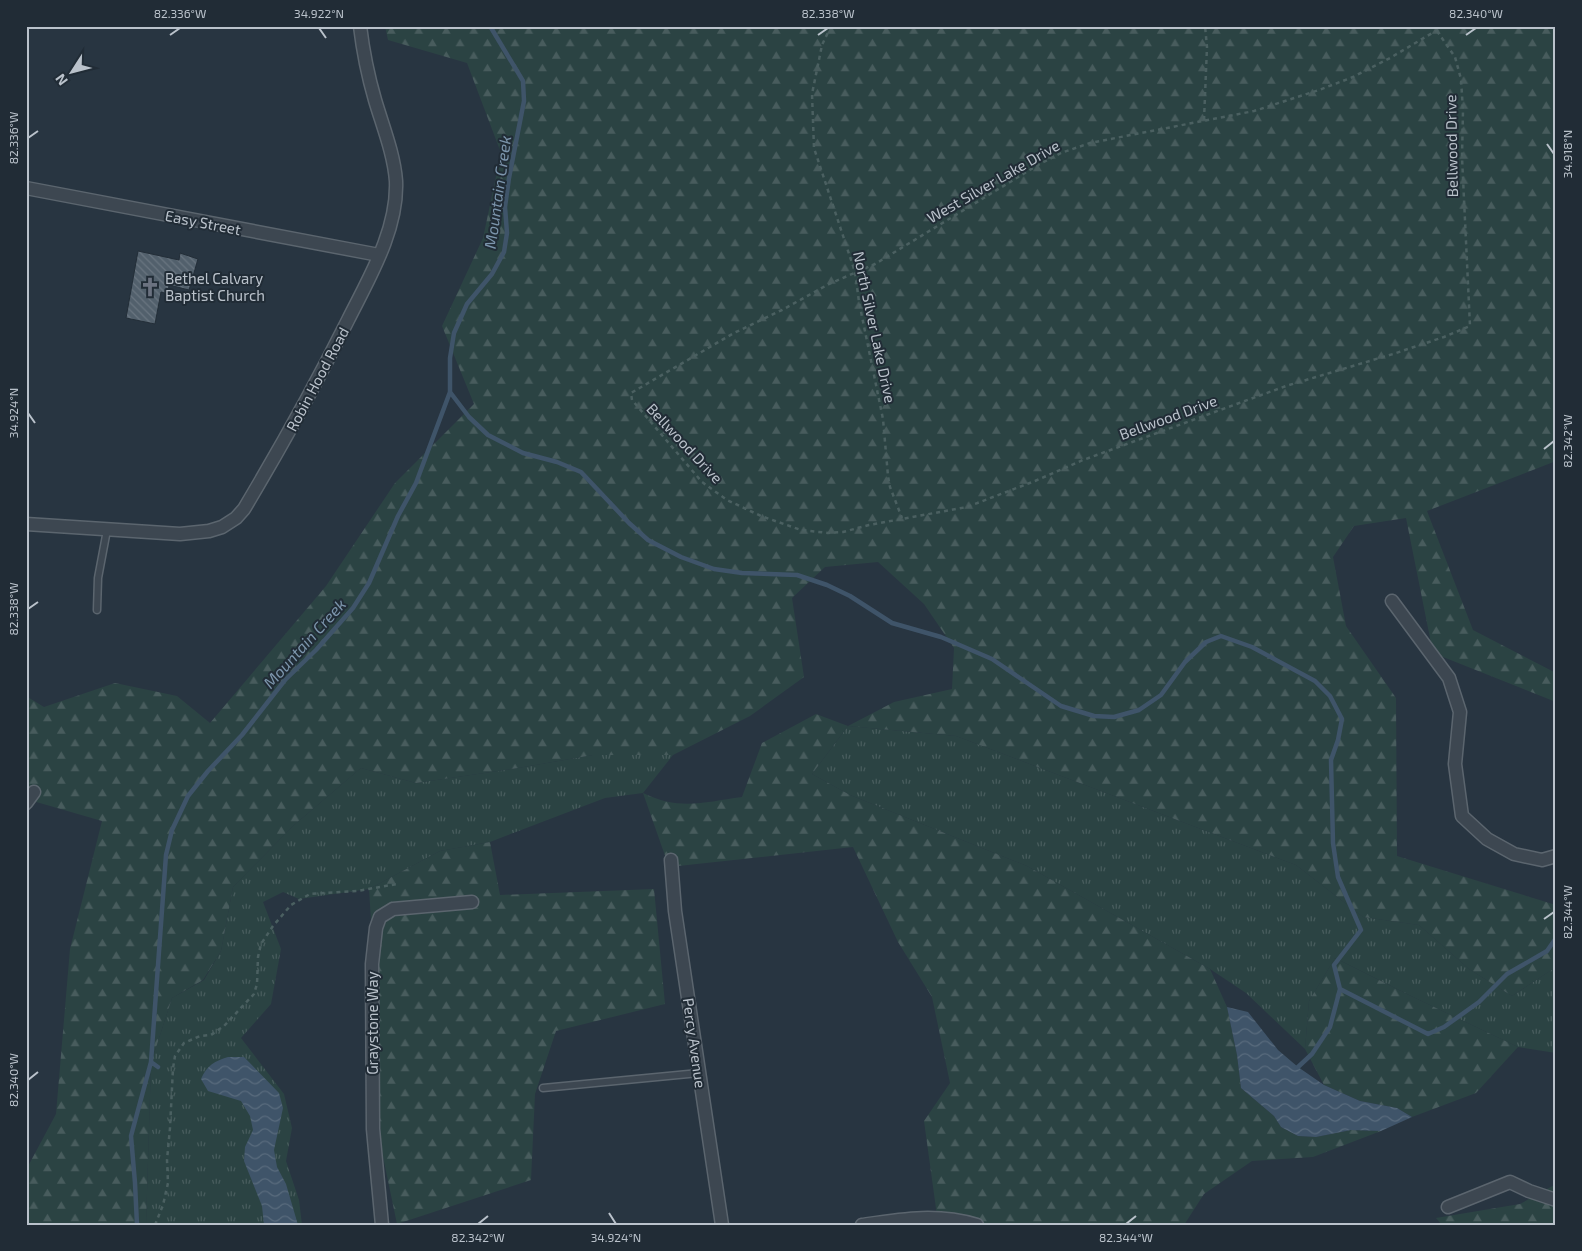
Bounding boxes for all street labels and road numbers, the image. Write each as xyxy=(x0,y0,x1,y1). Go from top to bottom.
street label: Bellwood Drive xyxy=(1441,94,1461,198)
street label: West Silver Lake Drive xyxy=(923,136,1063,226)
street label: Easy Street xyxy=(164,206,243,238)
street label: North Silver Lake Drive xyxy=(850,250,900,404)
street label: Robin Hood Road xyxy=(282,324,352,434)
street label: Bellwood Drive xyxy=(1117,391,1219,443)
street label: Bellwood Drive xyxy=(643,399,727,487)
street label: Graystone Way xyxy=(363,971,381,1075)
street label: Percy Avenue xyxy=(680,997,710,1089)

